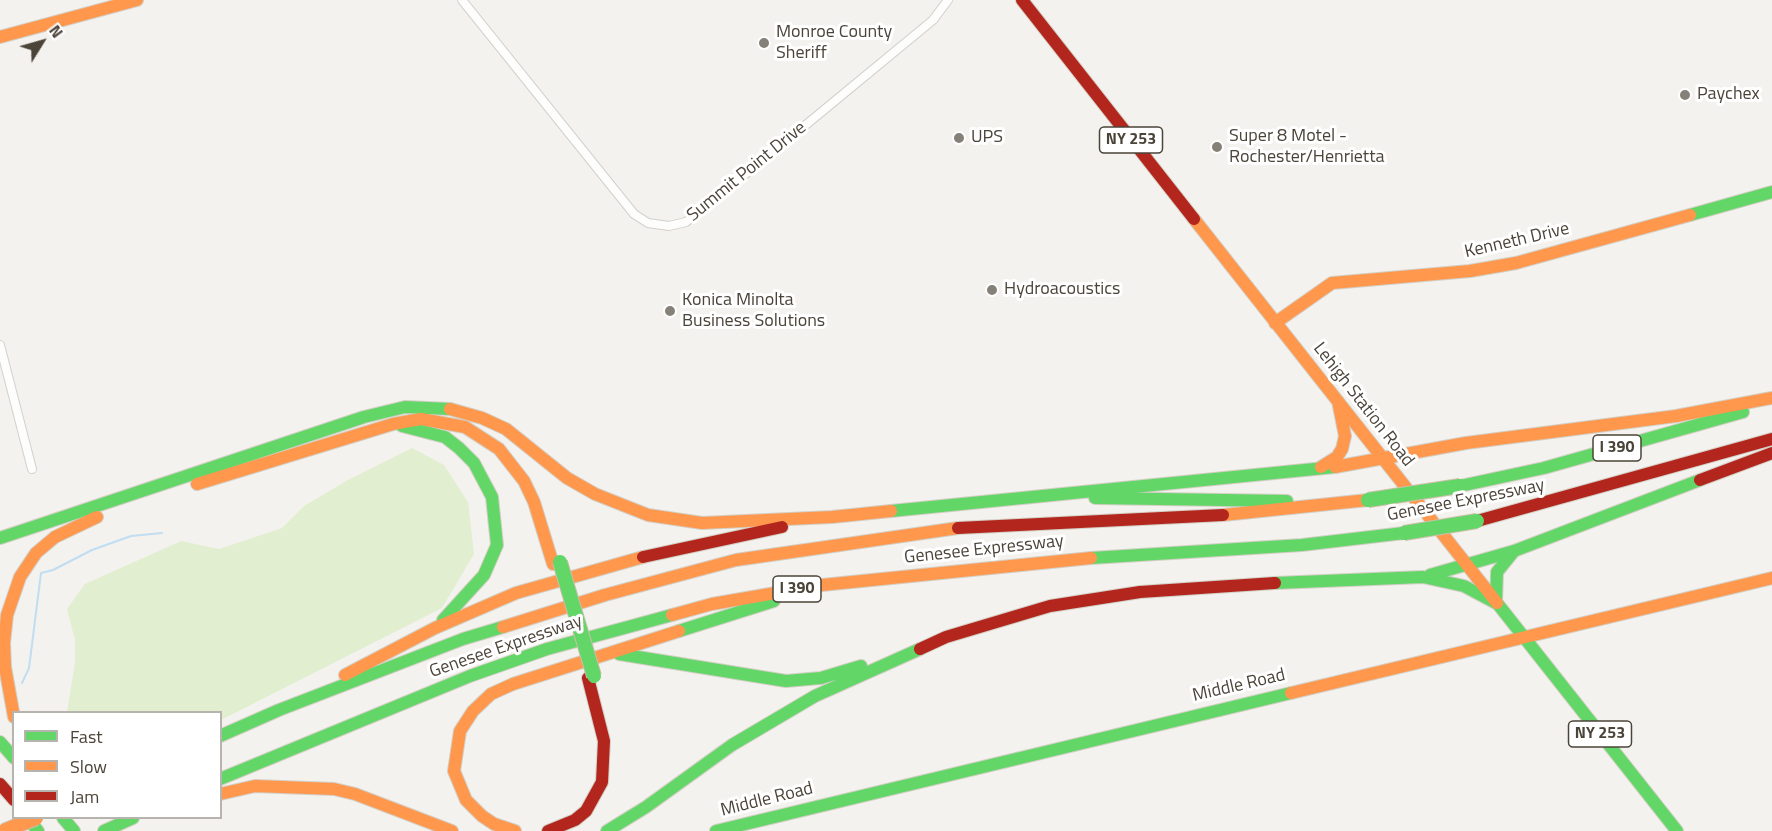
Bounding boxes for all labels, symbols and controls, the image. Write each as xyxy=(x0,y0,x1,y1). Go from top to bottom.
north arrow xyxy=(12,12,72,72)
text: N xyxy=(43,20,69,43)
place label: Monroe County Sheriff xyxy=(776,22,892,64)
marker: Monroe County Sheriff xyxy=(757,36,771,50)
place label: Paychex xyxy=(1697,84,1760,106)
marker: Paychex xyxy=(1678,88,1692,102)
street label: Summit Point Drive xyxy=(683,117,811,227)
place label: Super 8 Motel - Rochester/Henrietta xyxy=(1229,126,1385,168)
place label: UPS xyxy=(971,127,1003,149)
road number: NY 253 xyxy=(1100,127,1162,153)
marker: UPS xyxy=(952,131,966,145)
marker: Super 8 Motel - Rochester/Henrietta xyxy=(1210,140,1224,154)
street label: Kenneth Drive xyxy=(1463,218,1571,264)
place label: Hydroacoustics xyxy=(1004,279,1120,301)
marker: Hydroacoustics xyxy=(985,283,999,297)
place label: Konica Minolta Business Solutions xyxy=(682,290,825,332)
marker: Konica Minolta Business Solutions xyxy=(663,304,677,318)
street label: Lehigh Station Road xyxy=(1308,339,1418,471)
road number: I 390 xyxy=(1593,435,1641,461)
street label: Genesee Expressway xyxy=(1385,475,1547,527)
street label: Genesee Expressway xyxy=(903,531,1065,569)
road number: I 390 xyxy=(773,576,821,602)
street label: Genesee Expressway xyxy=(427,611,585,683)
street label: Middle Road xyxy=(1191,665,1287,707)
legend xyxy=(12,711,222,819)
road number: NY 253 xyxy=(1568,721,1632,747)
text: Fast xyxy=(70,723,103,750)
text: Slow xyxy=(70,753,107,780)
street label: Middle Road xyxy=(719,778,815,822)
text: Jam xyxy=(70,783,99,810)

